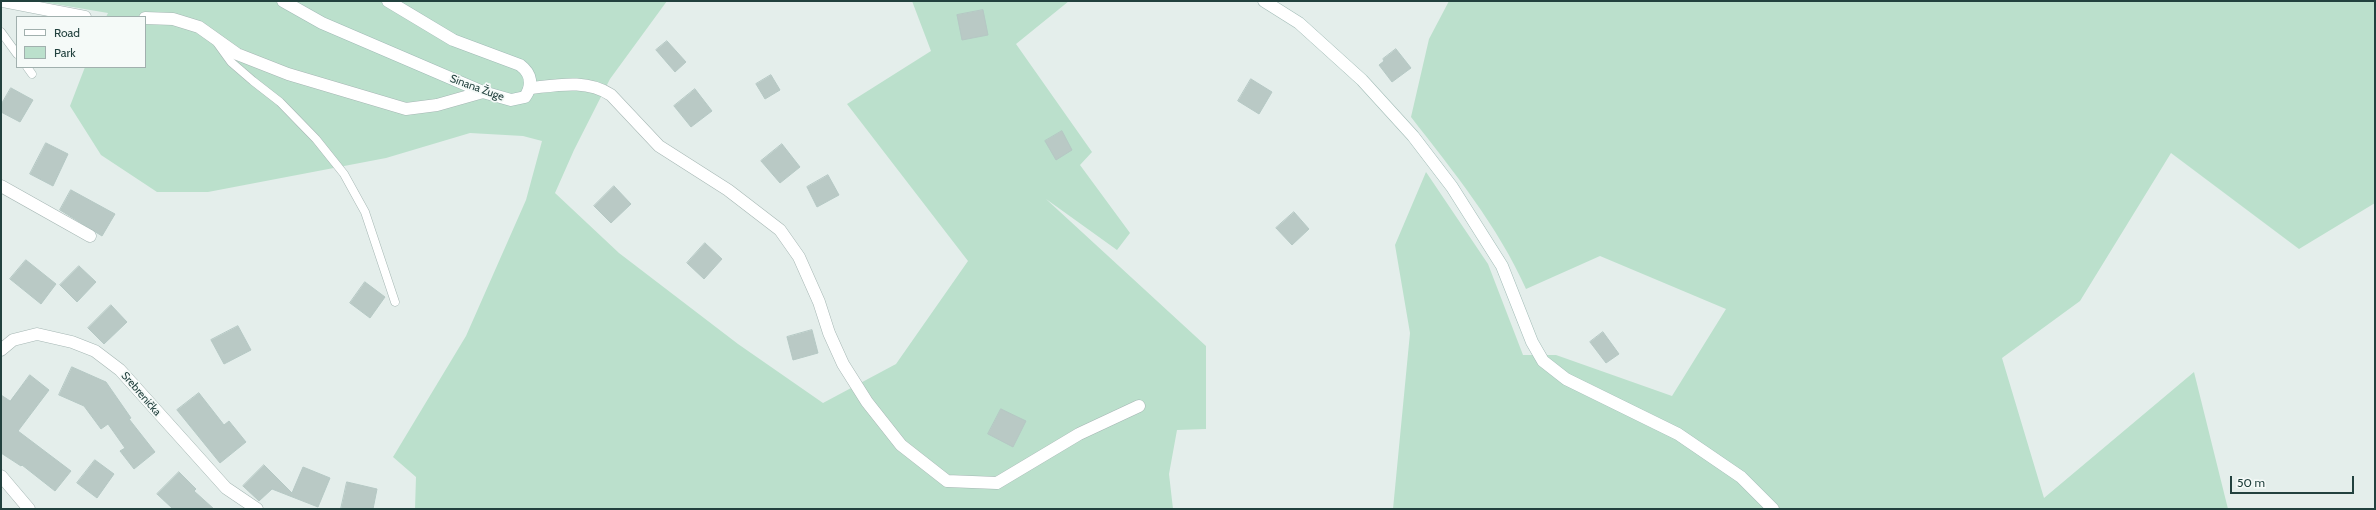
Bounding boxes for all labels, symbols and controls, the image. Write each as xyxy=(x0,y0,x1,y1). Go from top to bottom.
legend xyxy=(16,16,146,68)
text: Road xyxy=(54,25,80,40)
text: Park xyxy=(54,45,76,60)
street label: Sinana Žuge xyxy=(448,72,506,104)
street label: Srebrenička xyxy=(118,369,164,419)
scale bar xyxy=(2232,468,2356,494)
text: 50 m xyxy=(2237,475,2265,490)

